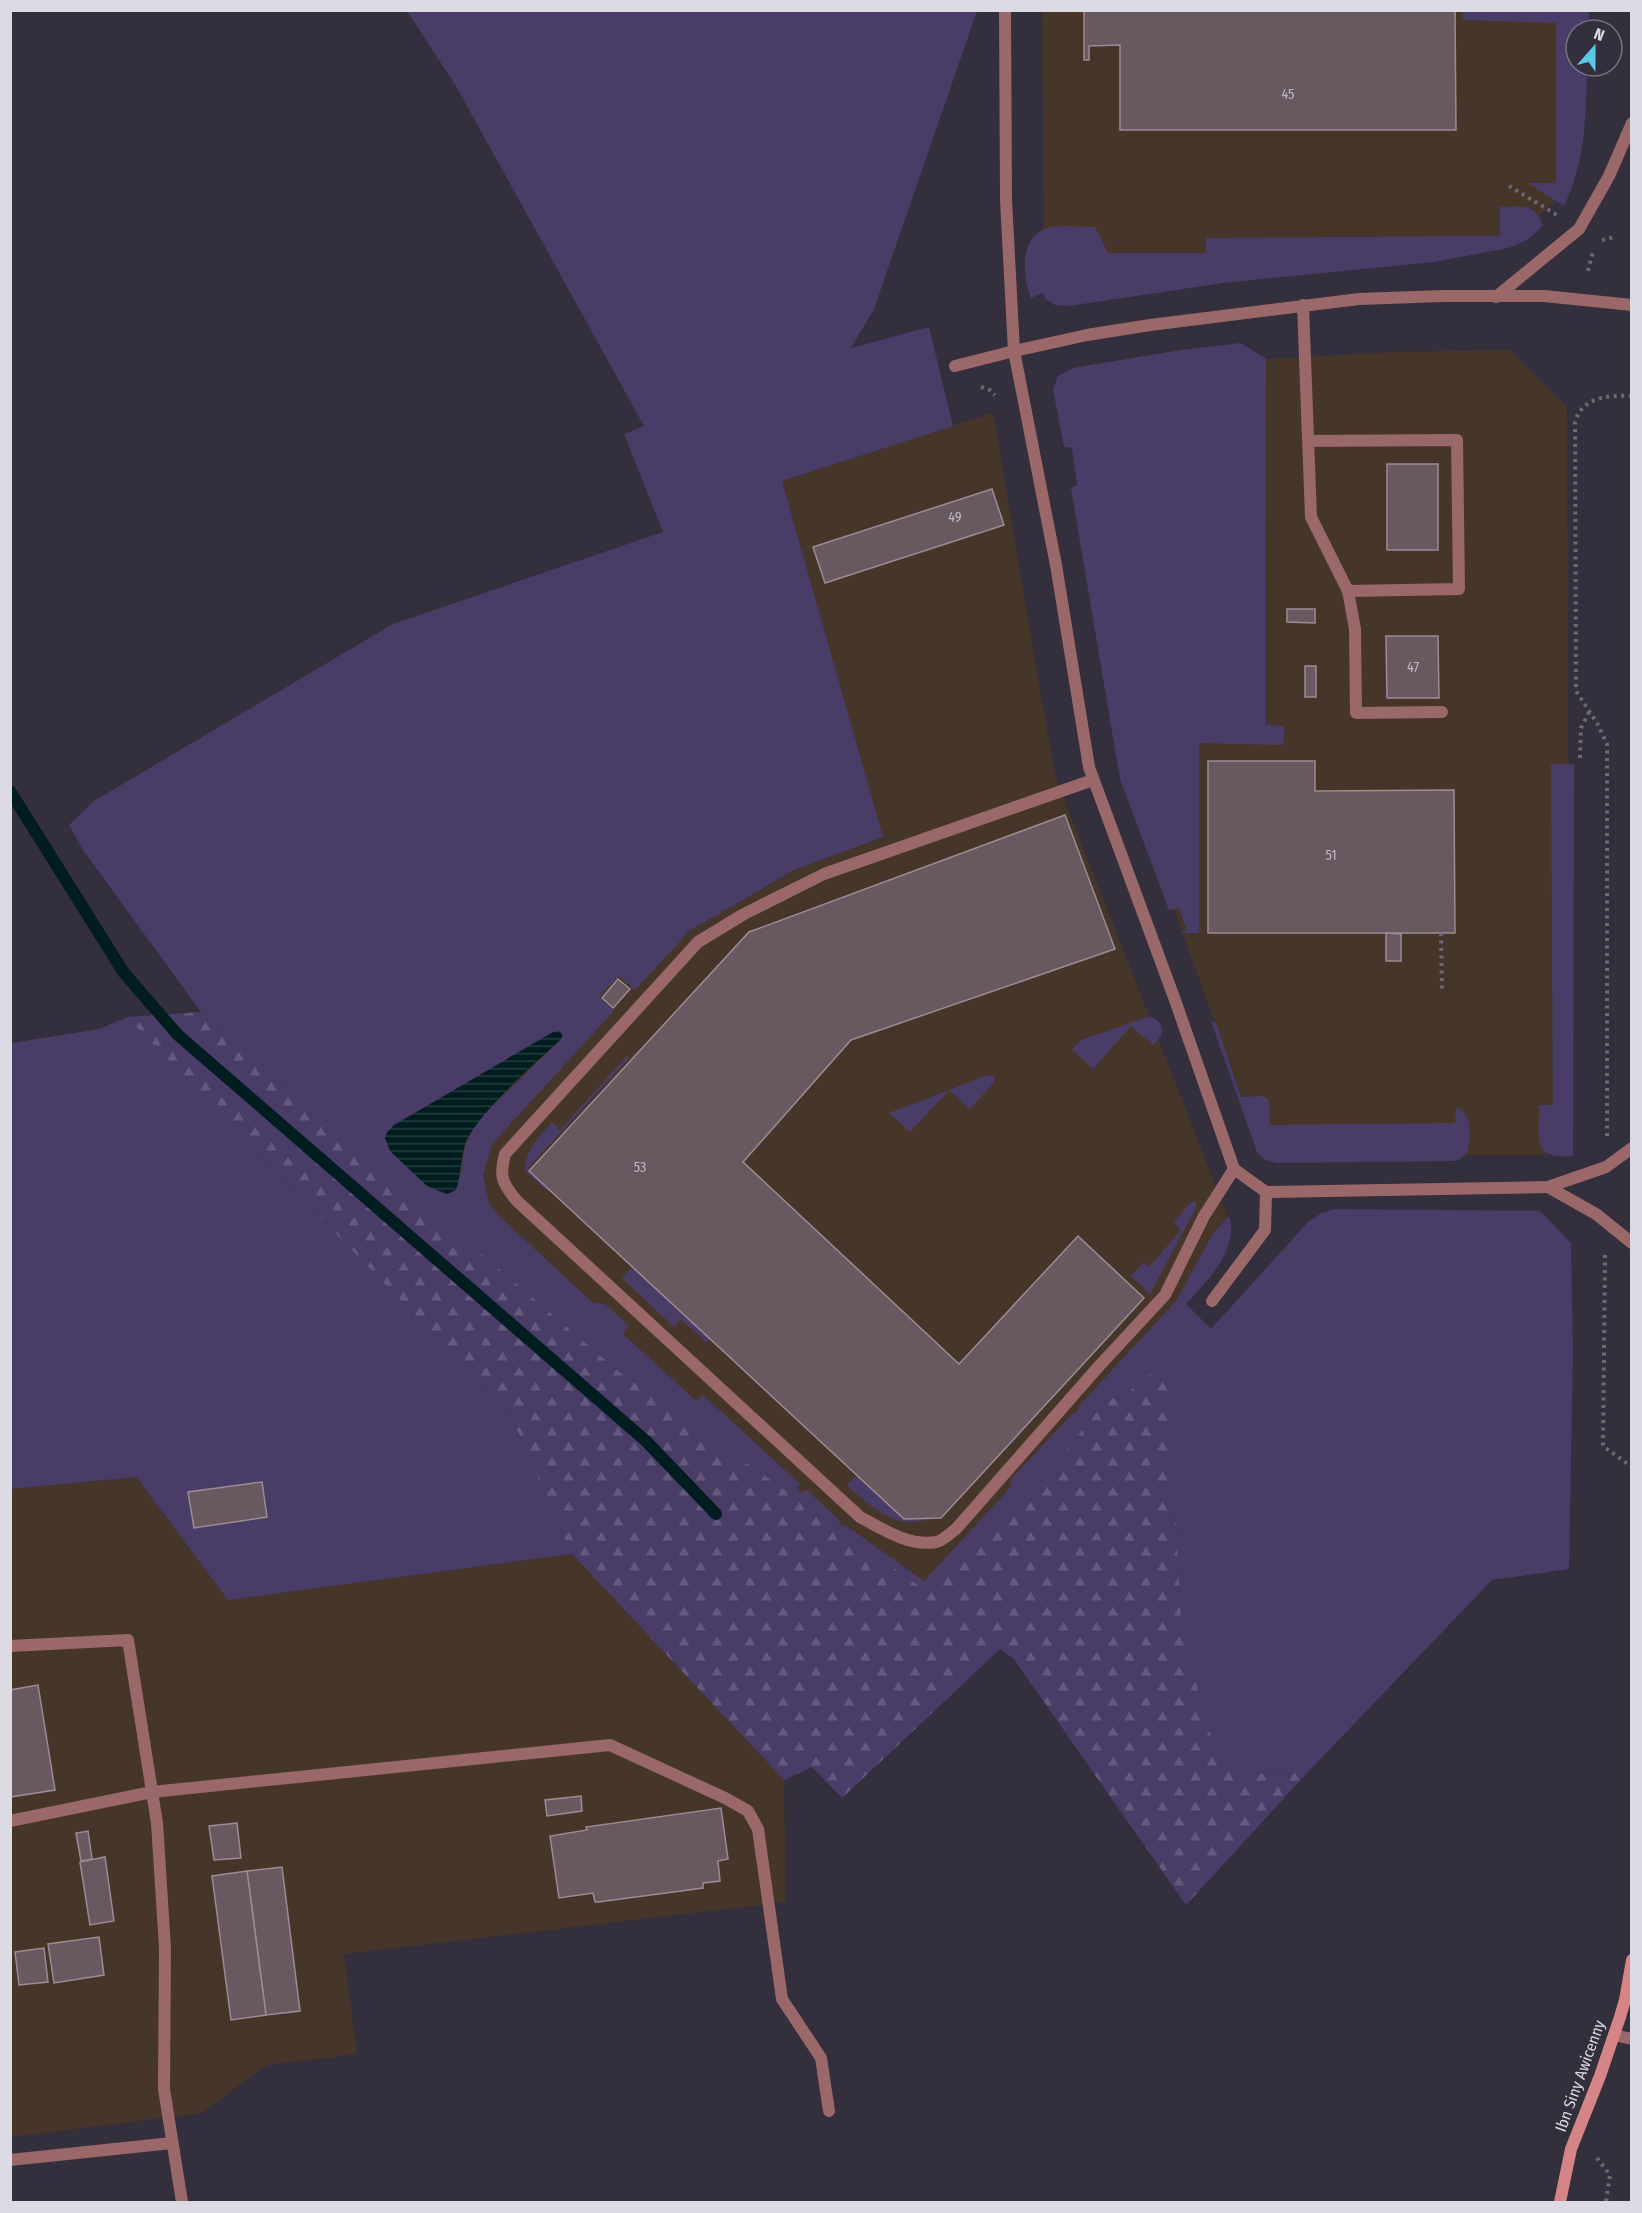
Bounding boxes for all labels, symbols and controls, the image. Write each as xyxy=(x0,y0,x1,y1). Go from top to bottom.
north arrow xyxy=(1564,18,1624,78)
text: N xyxy=(1591,24,1607,45)
house number: 45 xyxy=(1281,86,1295,103)
house number: 49 xyxy=(948,509,962,526)
house number: 47 xyxy=(1407,659,1419,676)
house number: 51 xyxy=(1325,847,1337,864)
house number: 53 xyxy=(634,1159,646,1176)
street label: Ibn Siny Awicenny xyxy=(1551,2017,1609,2134)

